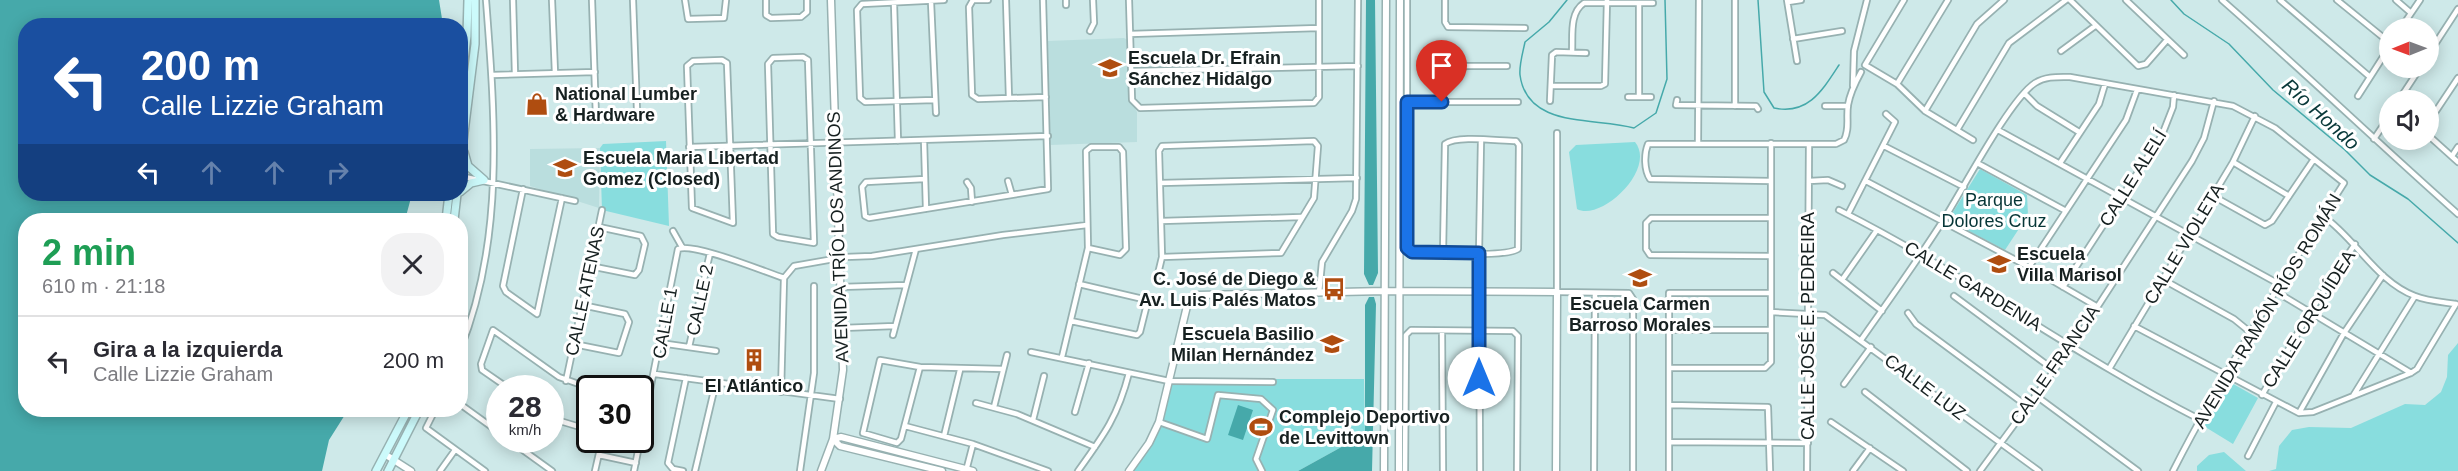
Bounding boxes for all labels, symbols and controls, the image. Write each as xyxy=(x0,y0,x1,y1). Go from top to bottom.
north arrow xyxy=(2379,18,2439,78)
map controls xyxy=(2379,18,2439,150)
pin xyxy=(1416,40,1467,102)
icon: left xyxy=(42,42,120,120)
text: 200 m xyxy=(141,42,260,89)
place label: Escuela Dr. Efrain Sánchez Hidalgo xyxy=(1128,48,1281,89)
icon: arrive xyxy=(1425,49,1458,82)
school or university icon: Escuela Dr. Efrain Sánchez Hidalgo xyxy=(1097,55,1123,81)
water label: Río Hondo xyxy=(2278,74,2364,154)
place label: National Lumber & Hardware xyxy=(555,84,697,125)
button: sound xyxy=(2379,90,2439,150)
text: Calle Lizzie Graham xyxy=(141,91,384,121)
shop icon: National Lumber & Hardware xyxy=(524,91,550,117)
street label: AVENIDA TRÍO LOS ANDINOS xyxy=(824,111,852,363)
street label: CALLE ALELÍ xyxy=(2095,126,2171,230)
place label: Escuela Maria Libertad Gomez (Closed) xyxy=(583,148,779,189)
school or university icon: Escuela Maria Libertad Gomez (Closed) xyxy=(552,155,578,181)
icon: left xyxy=(132,156,165,189)
icon: ahead xyxy=(195,156,228,189)
icon: ahead xyxy=(258,156,291,189)
icon: right xyxy=(321,156,354,189)
street label: CALLE VIOLETA xyxy=(2140,180,2228,308)
park label: Parque Dolores Cruz xyxy=(1941,190,2047,231)
street label: AVENIDA RAMÓN RÍOS ROMÁN xyxy=(2188,190,2345,432)
street label: CALLE JOSÉ E. PEDREIRA xyxy=(1798,212,1818,440)
street label: CALLE ATENAS xyxy=(562,224,608,358)
text: 2 min xyxy=(42,232,136,273)
button: close xyxy=(381,233,444,296)
street label: CALLE GARDENIA xyxy=(1901,237,2045,335)
place label: Escuela Villa Marisol xyxy=(2017,244,2122,285)
street label: CALLE ORQUÍDEA xyxy=(2259,247,2359,391)
school or university icon: Escuela Villa Marisol xyxy=(1986,251,2012,277)
street label: CALLE 2 xyxy=(683,263,717,337)
school or university icon: Escuela Carmen Barroso Morales xyxy=(1627,265,1653,291)
place label: C. José de Diego & Av. Luis Palés Matos xyxy=(1139,269,1316,310)
text: 610 m · 21:18 xyxy=(42,275,165,297)
bus stop icon: C. José de Diego & Av. Luis Palés Matos xyxy=(1321,276,1347,302)
street label: CALLE 1 xyxy=(649,286,681,360)
place label: Escuela Carmen Barroso Morales xyxy=(1569,294,1711,335)
street label: CALLE FRANCIA xyxy=(2006,301,2104,429)
place label: Escuela Basilio Milan Hernández xyxy=(1171,324,1314,365)
school or university icon: Escuela Basilio Milan Hernández xyxy=(1319,331,1345,357)
text: Gira a la izquierda xyxy=(93,337,283,362)
icon: left xyxy=(42,345,75,378)
position arrow xyxy=(1447,346,1511,410)
building icon: El Atlántico xyxy=(741,347,767,373)
text: 200 m xyxy=(383,348,444,373)
street label: CALLE LUZ xyxy=(1881,350,1969,424)
text: Calle Lizzie Graham xyxy=(93,363,273,385)
speed limit sign: 30 xyxy=(576,375,654,453)
place label: El Atlántico xyxy=(705,376,803,396)
text: 28 xyxy=(508,390,542,423)
place label: Complejo Deportivo de Levittown xyxy=(1279,407,1450,448)
sports icon: Complejo Deportivo de Levittown xyxy=(1248,414,1274,440)
text: km/h xyxy=(509,421,541,438)

